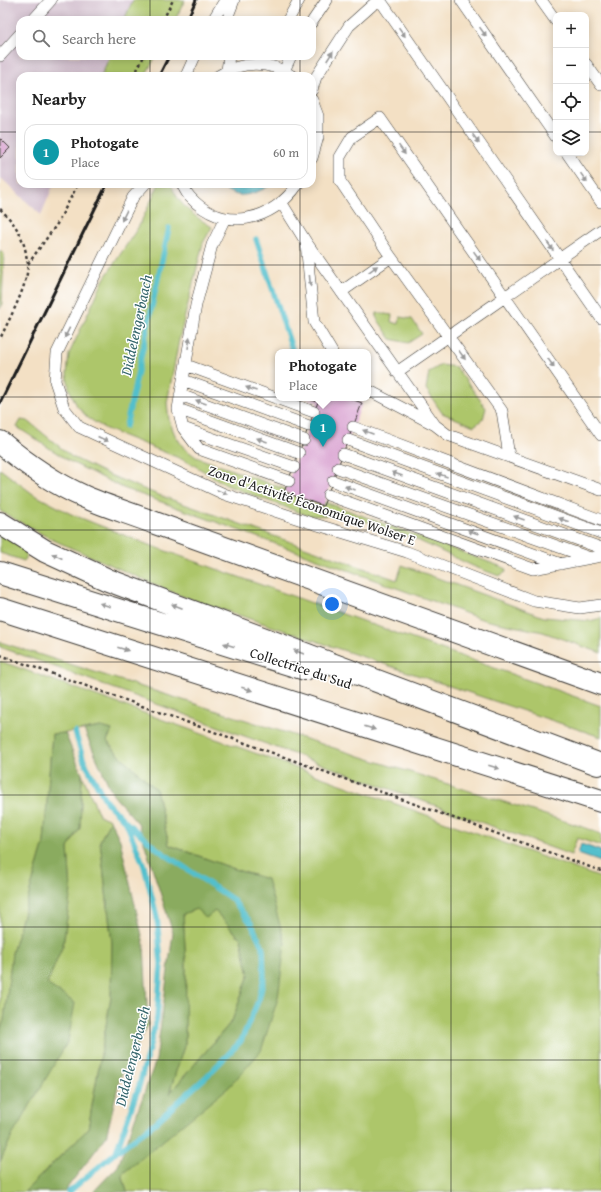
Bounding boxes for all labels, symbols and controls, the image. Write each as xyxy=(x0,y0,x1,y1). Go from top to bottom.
map controls xyxy=(553,12,589,156)
button: + xyxy=(553,12,589,48)
search box xyxy=(16,16,316,60)
icon: search xyxy=(30,27,52,49)
one-way arrow xyxy=(398,27,406,37)
one-way arrow xyxy=(479,27,487,37)
text: Search here xyxy=(62,28,136,49)
button: − xyxy=(553,48,589,84)
one-way arrow xyxy=(326,50,334,61)
button: locate xyxy=(553,84,589,120)
text: Nearby xyxy=(32,86,86,111)
button: layers xyxy=(553,120,589,156)
text: Photogate xyxy=(71,132,139,153)
one-way arrow xyxy=(472,134,480,144)
text: 1 xyxy=(43,143,49,162)
text: 60 m xyxy=(273,143,299,162)
one-way arrow xyxy=(398,144,406,155)
text: Place xyxy=(71,153,100,172)
one-way arrow xyxy=(580,172,588,183)
one-way arrow xyxy=(121,211,127,222)
one-way arrow xyxy=(546,240,554,251)
one-way arrow xyxy=(473,251,481,262)
one-way arrow xyxy=(368,266,378,274)
water label: Diddelengerbaach xyxy=(115,272,157,378)
one-way arrow xyxy=(306,275,313,287)
one-way arrow xyxy=(64,328,70,339)
one-way arrow xyxy=(187,336,193,349)
popup xyxy=(275,349,371,401)
one-way arrow xyxy=(458,350,466,361)
text: Photogate xyxy=(289,355,357,376)
one-way arrow xyxy=(547,358,555,368)
text: Place xyxy=(289,376,318,395)
one-way arrow xyxy=(245,386,257,392)
one-way arrow xyxy=(195,399,207,405)
pin: 1 xyxy=(310,414,336,447)
one-way arrow xyxy=(361,429,373,435)
one-way arrow xyxy=(98,436,109,442)
one-way arrow xyxy=(256,437,268,443)
street label: Zone d'Activité Économique Wolser E xyxy=(206,460,418,550)
one-way arrow xyxy=(390,470,402,476)
one-way arrow xyxy=(436,472,448,478)
one-way arrow xyxy=(344,484,356,490)
one-way arrow xyxy=(216,490,228,496)
one-way arrow xyxy=(512,515,524,521)
one-way arrow xyxy=(558,517,570,523)
one-way arrow xyxy=(466,528,478,534)
one-way arrow xyxy=(52,553,63,559)
your location xyxy=(322,594,342,614)
one-way arrow xyxy=(99,602,111,608)
one-way arrow xyxy=(171,602,183,608)
one-way arrow xyxy=(223,642,235,648)
street label: Collectrice du Sud xyxy=(248,642,355,694)
one-way arrow xyxy=(117,646,129,652)
one-way arrow xyxy=(293,648,305,654)
one-way arrow xyxy=(241,686,253,692)
one-way arrow xyxy=(365,725,377,731)
one-way arrow xyxy=(489,764,501,770)
water label: Diddelengerbaach xyxy=(109,1003,155,1109)

